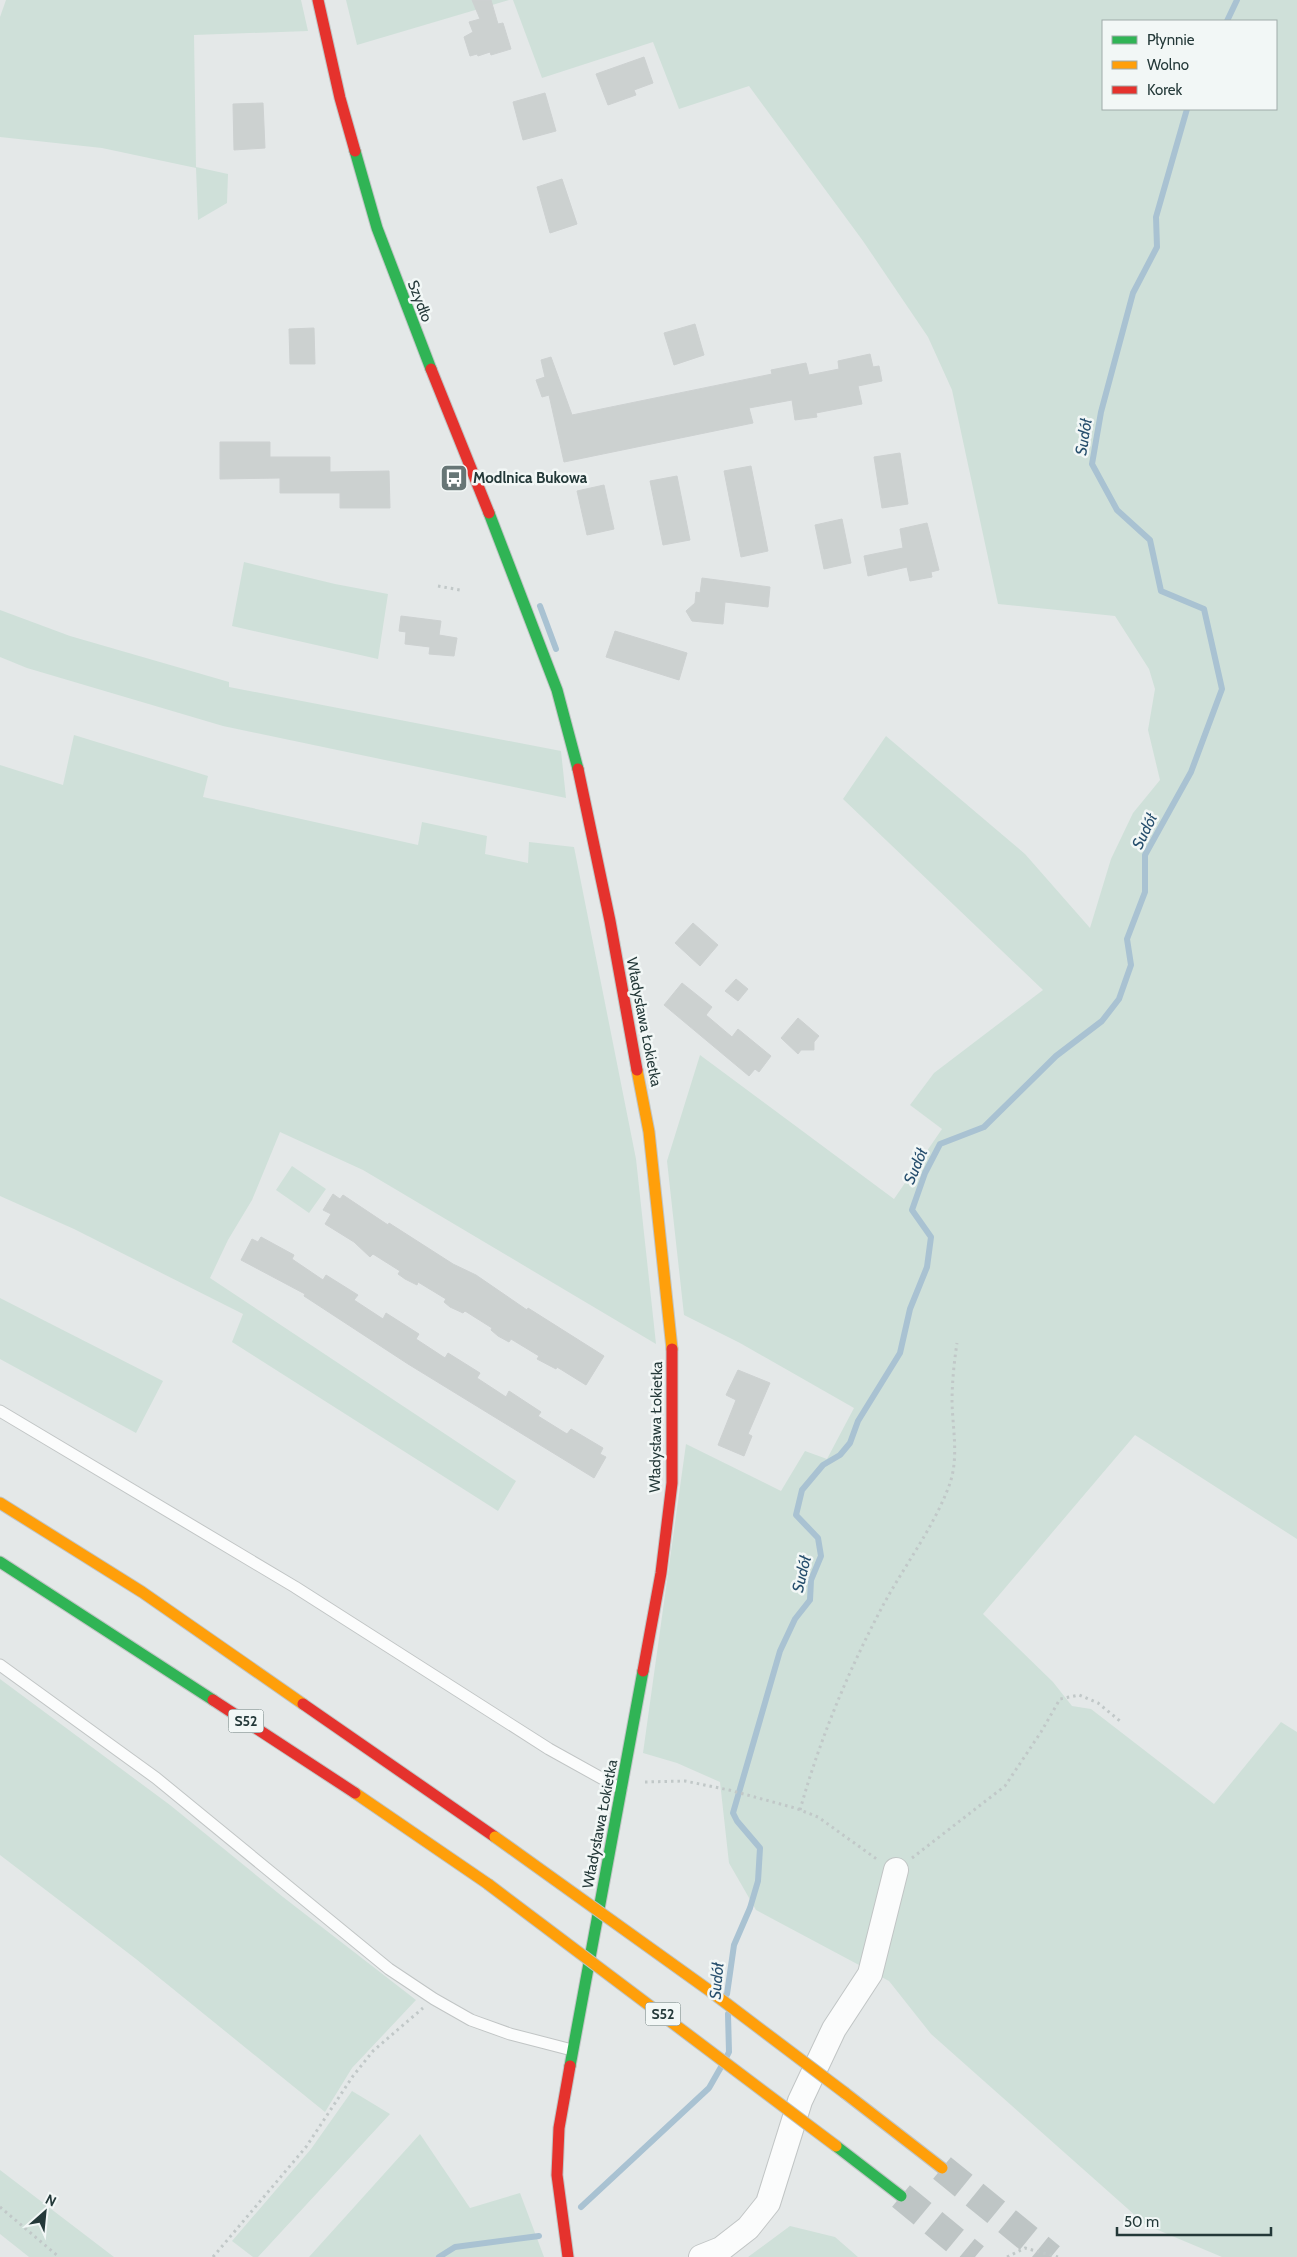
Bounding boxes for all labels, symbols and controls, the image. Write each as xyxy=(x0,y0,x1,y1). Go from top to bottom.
legend xyxy=(1102,20,1277,110)
text: Płynnie xyxy=(1147,31,1195,49)
text: Wolno xyxy=(1147,56,1189,74)
text: Korek xyxy=(1147,81,1182,99)
street label: Szydło xyxy=(404,278,436,324)
water label: Sudół xyxy=(1071,416,1096,457)
bus stop icon: Modlnica Bukowa xyxy=(439,463,469,493)
place label: Modlnica Bukowa xyxy=(473,469,588,487)
water label: Sudół xyxy=(1128,809,1162,852)
street label: Władysława Łokietka xyxy=(623,956,665,1089)
water label: Sudół xyxy=(900,1144,932,1187)
street label: Władysława Łokietka xyxy=(646,1360,666,1493)
water label: Sudół xyxy=(788,1553,815,1594)
road number: S52 xyxy=(228,1710,264,1732)
street label: Władysława Łokietka xyxy=(579,1757,621,1890)
water label: Sudół xyxy=(705,1961,728,2000)
road number: S52 xyxy=(646,2002,680,2026)
north arrow xyxy=(20,2187,70,2237)
text: N xyxy=(42,2190,59,2211)
scale bar xyxy=(1117,2204,1271,2236)
text: 50 m xyxy=(1124,2213,1159,2231)

